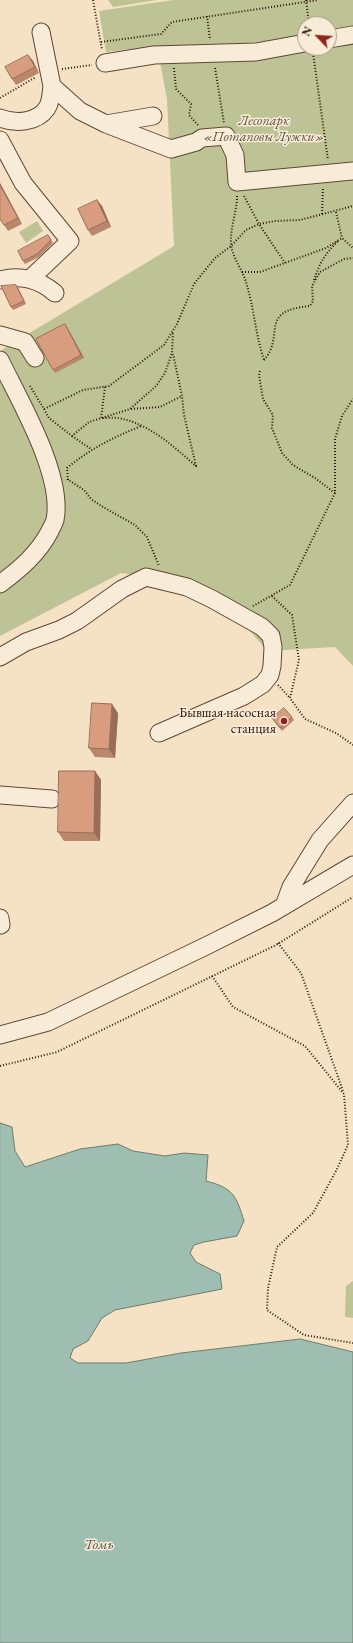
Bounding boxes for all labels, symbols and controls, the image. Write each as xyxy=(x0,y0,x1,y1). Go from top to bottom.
north arrow xyxy=(297,16,337,56)
text: N xyxy=(299,24,315,38)
park label: Лесопарк «Потаповы Лужки» xyxy=(204,113,324,146)
place label: Бывшая насосная станция xyxy=(179,705,276,738)
marker: Бывшая насосная станция xyxy=(279,716,289,726)
water label: Томь xyxy=(84,1536,114,1554)

